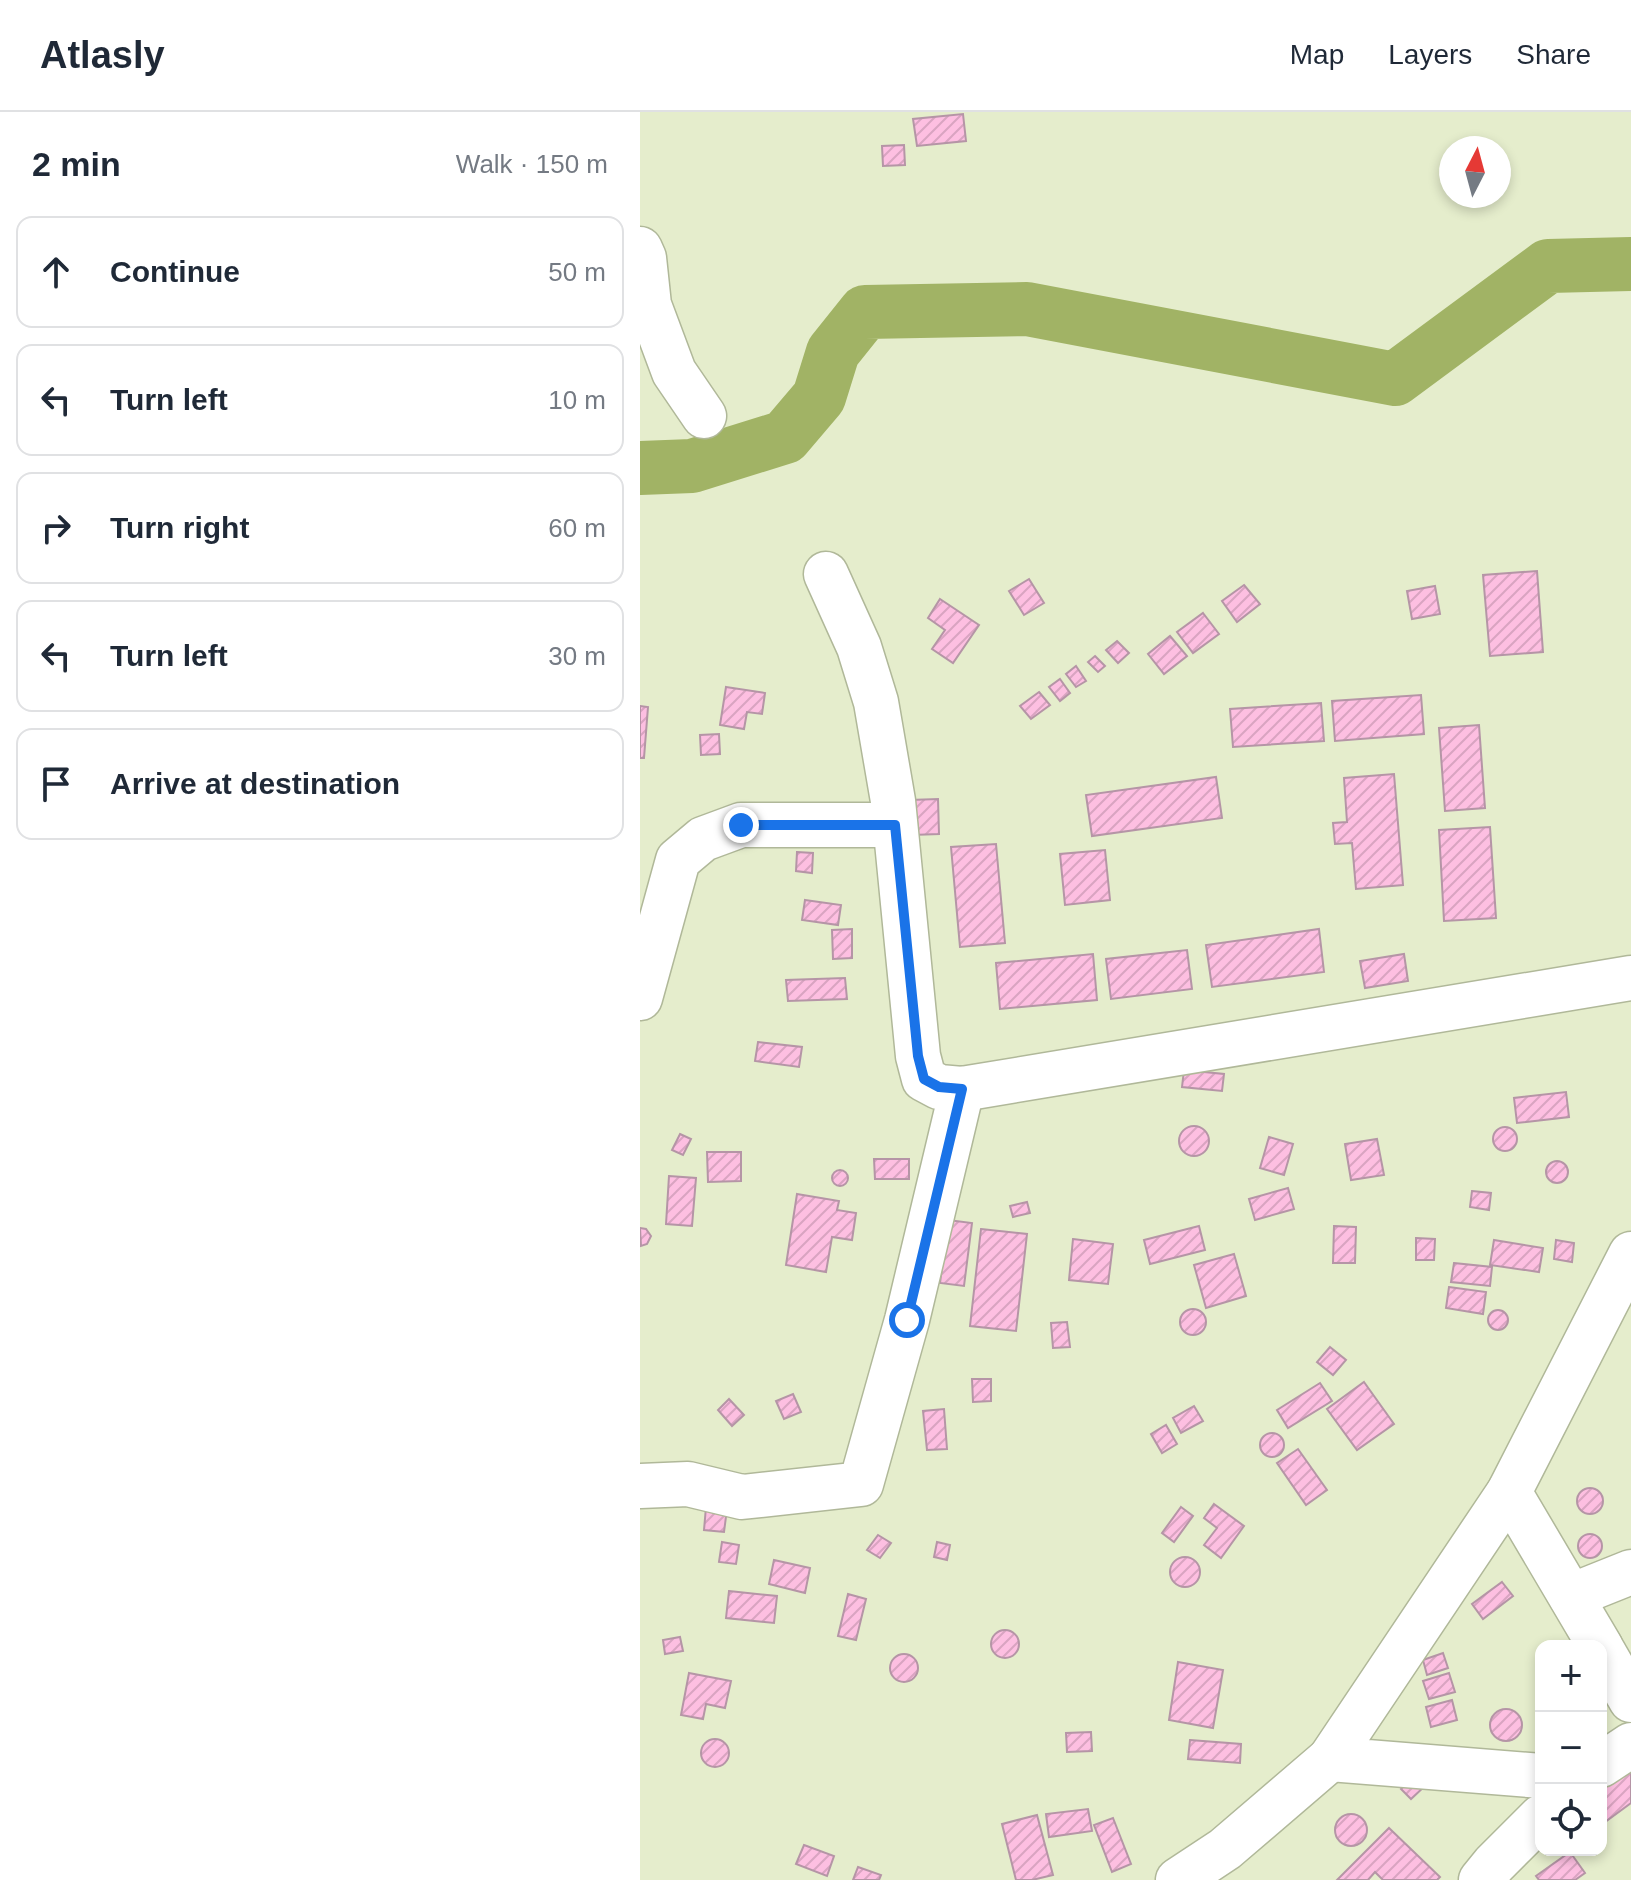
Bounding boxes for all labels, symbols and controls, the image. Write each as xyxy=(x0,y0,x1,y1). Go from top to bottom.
text: Atlasly xyxy=(40,34,165,76)
text: Map xyxy=(1290,39,1344,70)
text: Layers xyxy=(1388,39,1472,70)
text: Share xyxy=(1516,39,1591,70)
north arrow xyxy=(1439,136,1511,208)
text: 2 min xyxy=(32,145,121,183)
text: Walk · 150 m xyxy=(456,149,608,179)
icon: ahead xyxy=(34,250,78,294)
text: Continue xyxy=(110,255,240,288)
text: 50 m xyxy=(548,257,606,287)
icon: left xyxy=(34,378,78,422)
text: Turn left xyxy=(110,383,228,416)
text: 10 m xyxy=(548,385,606,415)
icon: right xyxy=(34,506,78,550)
text: Turn right xyxy=(110,511,249,544)
text: 60 m xyxy=(548,513,606,543)
icon: left xyxy=(34,634,78,678)
text: Turn left xyxy=(110,639,228,672)
text: 30 m xyxy=(548,641,606,671)
icon: arrive xyxy=(34,762,78,806)
text: Arrive at destination xyxy=(110,767,400,800)
route end xyxy=(723,807,759,843)
route start xyxy=(889,1302,925,1338)
map controls xyxy=(1535,1640,1607,1856)
button: + xyxy=(1535,1640,1607,1712)
button: − xyxy=(1535,1712,1607,1784)
button: locate xyxy=(1535,1784,1607,1856)

